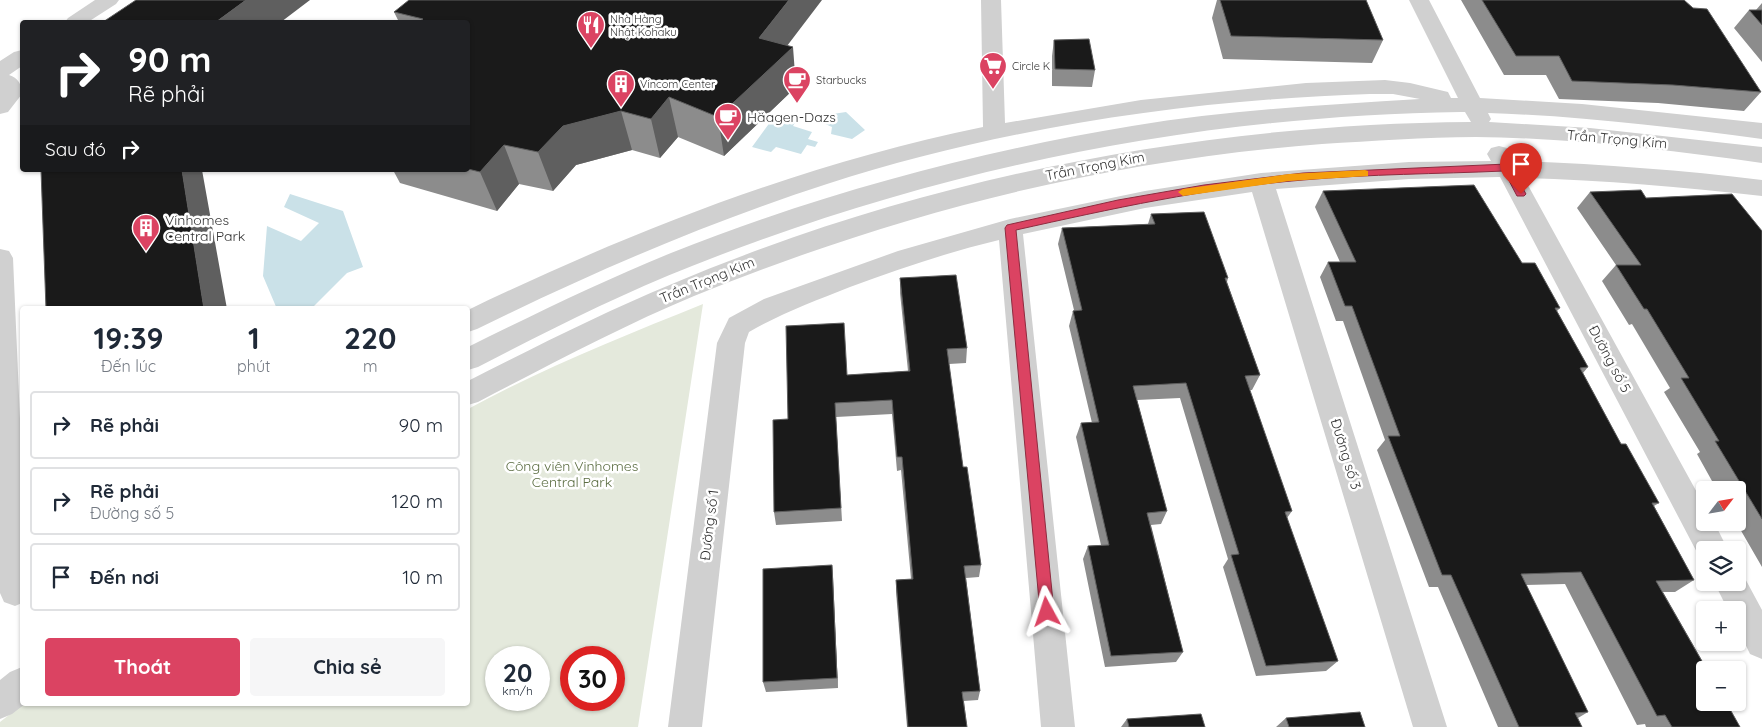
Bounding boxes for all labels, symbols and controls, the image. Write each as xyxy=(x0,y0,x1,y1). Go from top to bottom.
restaurant icon: Nhà Hàng Nhật Kohaku xyxy=(576,10,606,49)
place label: Nhà Hàng Nhật Kohaku xyxy=(610,12,677,39)
text: 90 m xyxy=(128,37,211,81)
icon: right xyxy=(45,40,110,105)
supermarket icon: Circle K xyxy=(978,51,1008,90)
place label: Circle K xyxy=(1012,59,1050,73)
cafe icon: Starbucks xyxy=(782,65,812,104)
building icon: Vincom Center xyxy=(606,69,636,108)
place label: Starbucks xyxy=(816,73,866,87)
place label: Vincom Center xyxy=(640,77,716,91)
text: Rẽ phải xyxy=(128,80,205,108)
cafe icon: Häagen-Dazs xyxy=(713,102,743,141)
place label: Häagen-Dazs xyxy=(747,108,836,126)
street label: Trần Trọng Kim xyxy=(1566,126,1668,152)
icon: right xyxy=(116,135,144,163)
text: Sau đó xyxy=(45,137,106,161)
pin xyxy=(1500,143,1542,194)
street label: Trần Trọng Kim xyxy=(1044,148,1146,184)
icon: arrive xyxy=(1507,150,1535,178)
place label: Vinhomes Central Park xyxy=(165,211,245,245)
building icon: Vinhomes Central Park xyxy=(131,213,161,252)
street label: Trần Trọng Kim xyxy=(657,253,757,307)
text: 19:39 xyxy=(94,319,164,357)
text: 1 xyxy=(248,319,260,357)
text: 220 xyxy=(344,319,396,357)
street label: Đường số 5 xyxy=(1585,322,1635,396)
text: Đến lúc xyxy=(101,356,156,376)
text: phút xyxy=(237,356,270,376)
text: m xyxy=(363,356,378,376)
icon: right xyxy=(47,411,75,439)
text: Rẽ phải xyxy=(90,413,159,437)
text: 90 m xyxy=(399,413,443,437)
street label: Đường số 3 xyxy=(1327,416,1365,492)
park label: Công viên Vinhomes Central Park xyxy=(506,457,638,491)
text: Rẽ phải xyxy=(90,479,159,503)
north arrow xyxy=(1696,481,1746,531)
map controls xyxy=(1696,481,1746,711)
icon: right xyxy=(47,487,75,515)
text: 120 m xyxy=(392,489,443,513)
street label: Đường số 1 xyxy=(696,489,722,561)
text: Đường số 5 xyxy=(90,503,174,523)
button: layers xyxy=(1696,541,1746,591)
icon: arrive xyxy=(47,563,75,591)
text: Đến nơi xyxy=(90,565,159,589)
text: 10 m xyxy=(402,565,443,589)
position arrow xyxy=(1020,585,1072,637)
button: + xyxy=(1696,601,1746,651)
button: Thoát xyxy=(45,638,240,696)
button: Chia sẻ xyxy=(250,638,445,696)
speed limit sign: 30 xyxy=(560,646,625,711)
text: 20 xyxy=(503,657,532,688)
button: − xyxy=(1696,661,1746,711)
text: km/h xyxy=(502,683,533,698)

